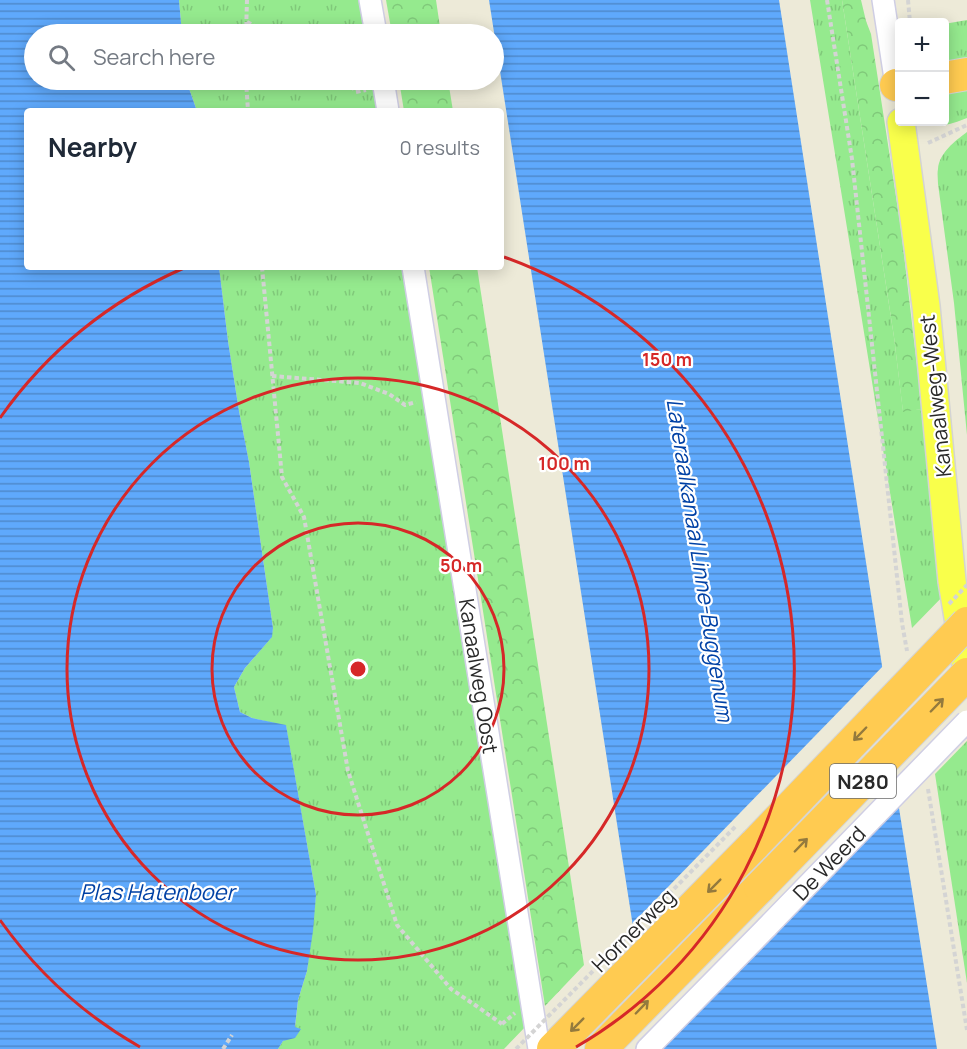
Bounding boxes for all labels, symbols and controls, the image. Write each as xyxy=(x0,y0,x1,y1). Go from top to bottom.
map controls xyxy=(895,18,949,126)
button: + xyxy=(895,18,949,72)
search box xyxy=(24,24,504,90)
icon: search xyxy=(45,41,78,74)
text: Search here xyxy=(93,42,215,72)
button: − xyxy=(895,72,949,126)
text: Nearby xyxy=(48,129,137,165)
text: 0 results xyxy=(400,134,480,161)
street label: Kanaalweg-West xyxy=(913,313,957,479)
text: 150 m xyxy=(642,347,692,371)
water label: Lateraalkanaal Linne-Buggenum xyxy=(660,396,741,725)
text: 100 m xyxy=(538,451,590,475)
text: 50 m xyxy=(440,553,482,577)
street label: Kanaalweg Oost xyxy=(453,597,505,755)
centre of rings xyxy=(348,659,368,679)
one-way arrow xyxy=(929,698,944,713)
one-way arrow xyxy=(853,726,867,741)
road number: N280 xyxy=(830,764,896,798)
street label: De Weerd xyxy=(787,820,871,906)
one-way arrow xyxy=(793,837,808,852)
water label: Plas Hatenboer xyxy=(80,877,237,907)
one-way arrow xyxy=(707,878,721,893)
street label: Hornerweg xyxy=(585,882,681,978)
one-way arrow xyxy=(635,1000,650,1015)
one-way arrow xyxy=(570,1017,585,1032)

